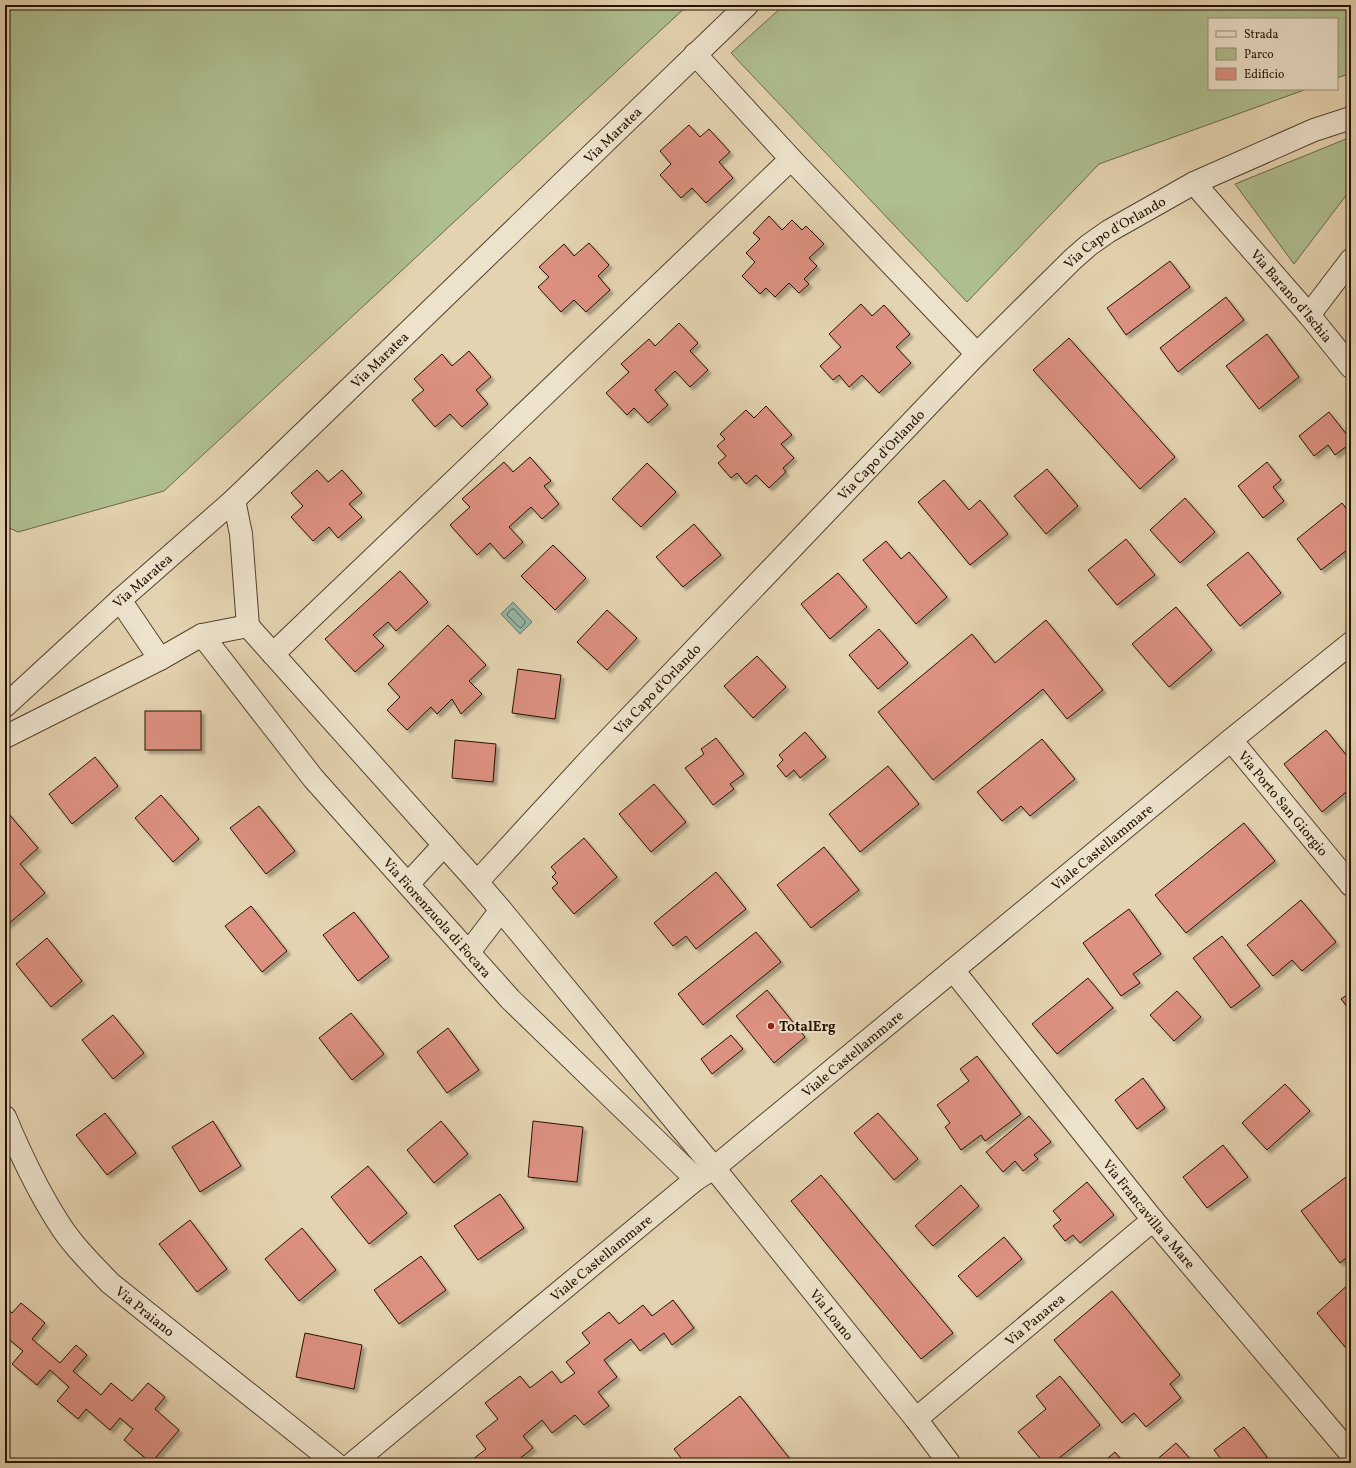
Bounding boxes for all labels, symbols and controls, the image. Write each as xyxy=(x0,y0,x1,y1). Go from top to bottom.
legend xyxy=(1208,18,1338,90)
text: Strada xyxy=(1244,27,1279,43)
text: Parco xyxy=(1244,47,1274,63)
text: Edificio xyxy=(1244,67,1284,83)
street label: Via Maratea xyxy=(580,103,647,168)
street label: Via Capo d'Orlando xyxy=(1060,193,1170,274)
street label: Via Barano d'Ischia xyxy=(1245,246,1336,347)
street label: Via Maratea xyxy=(347,328,414,393)
street label: Via Capo d'Orlando xyxy=(834,406,930,505)
street label: Via Maratea xyxy=(109,550,177,613)
street label: Via Capo d'Orlando xyxy=(610,640,706,740)
street label: Via Porto San Giorgio xyxy=(1233,747,1331,861)
street label: Viale Castellammare xyxy=(1048,800,1158,896)
street label: Via Fiorenzuola di Focara xyxy=(378,854,495,983)
street label: Viale Castellammare xyxy=(798,1007,909,1102)
place label: TotalErg xyxy=(779,1018,836,1037)
marker: TotalErg xyxy=(766,1021,776,1031)
street label: Via Francavilla a Mare xyxy=(1097,1156,1199,1274)
street label: Viale Castellammare xyxy=(547,1211,657,1307)
street label: Via Praiano xyxy=(111,1283,178,1342)
street label: Via Loano xyxy=(804,1286,857,1345)
street label: Via Panarea xyxy=(1002,1290,1070,1351)

